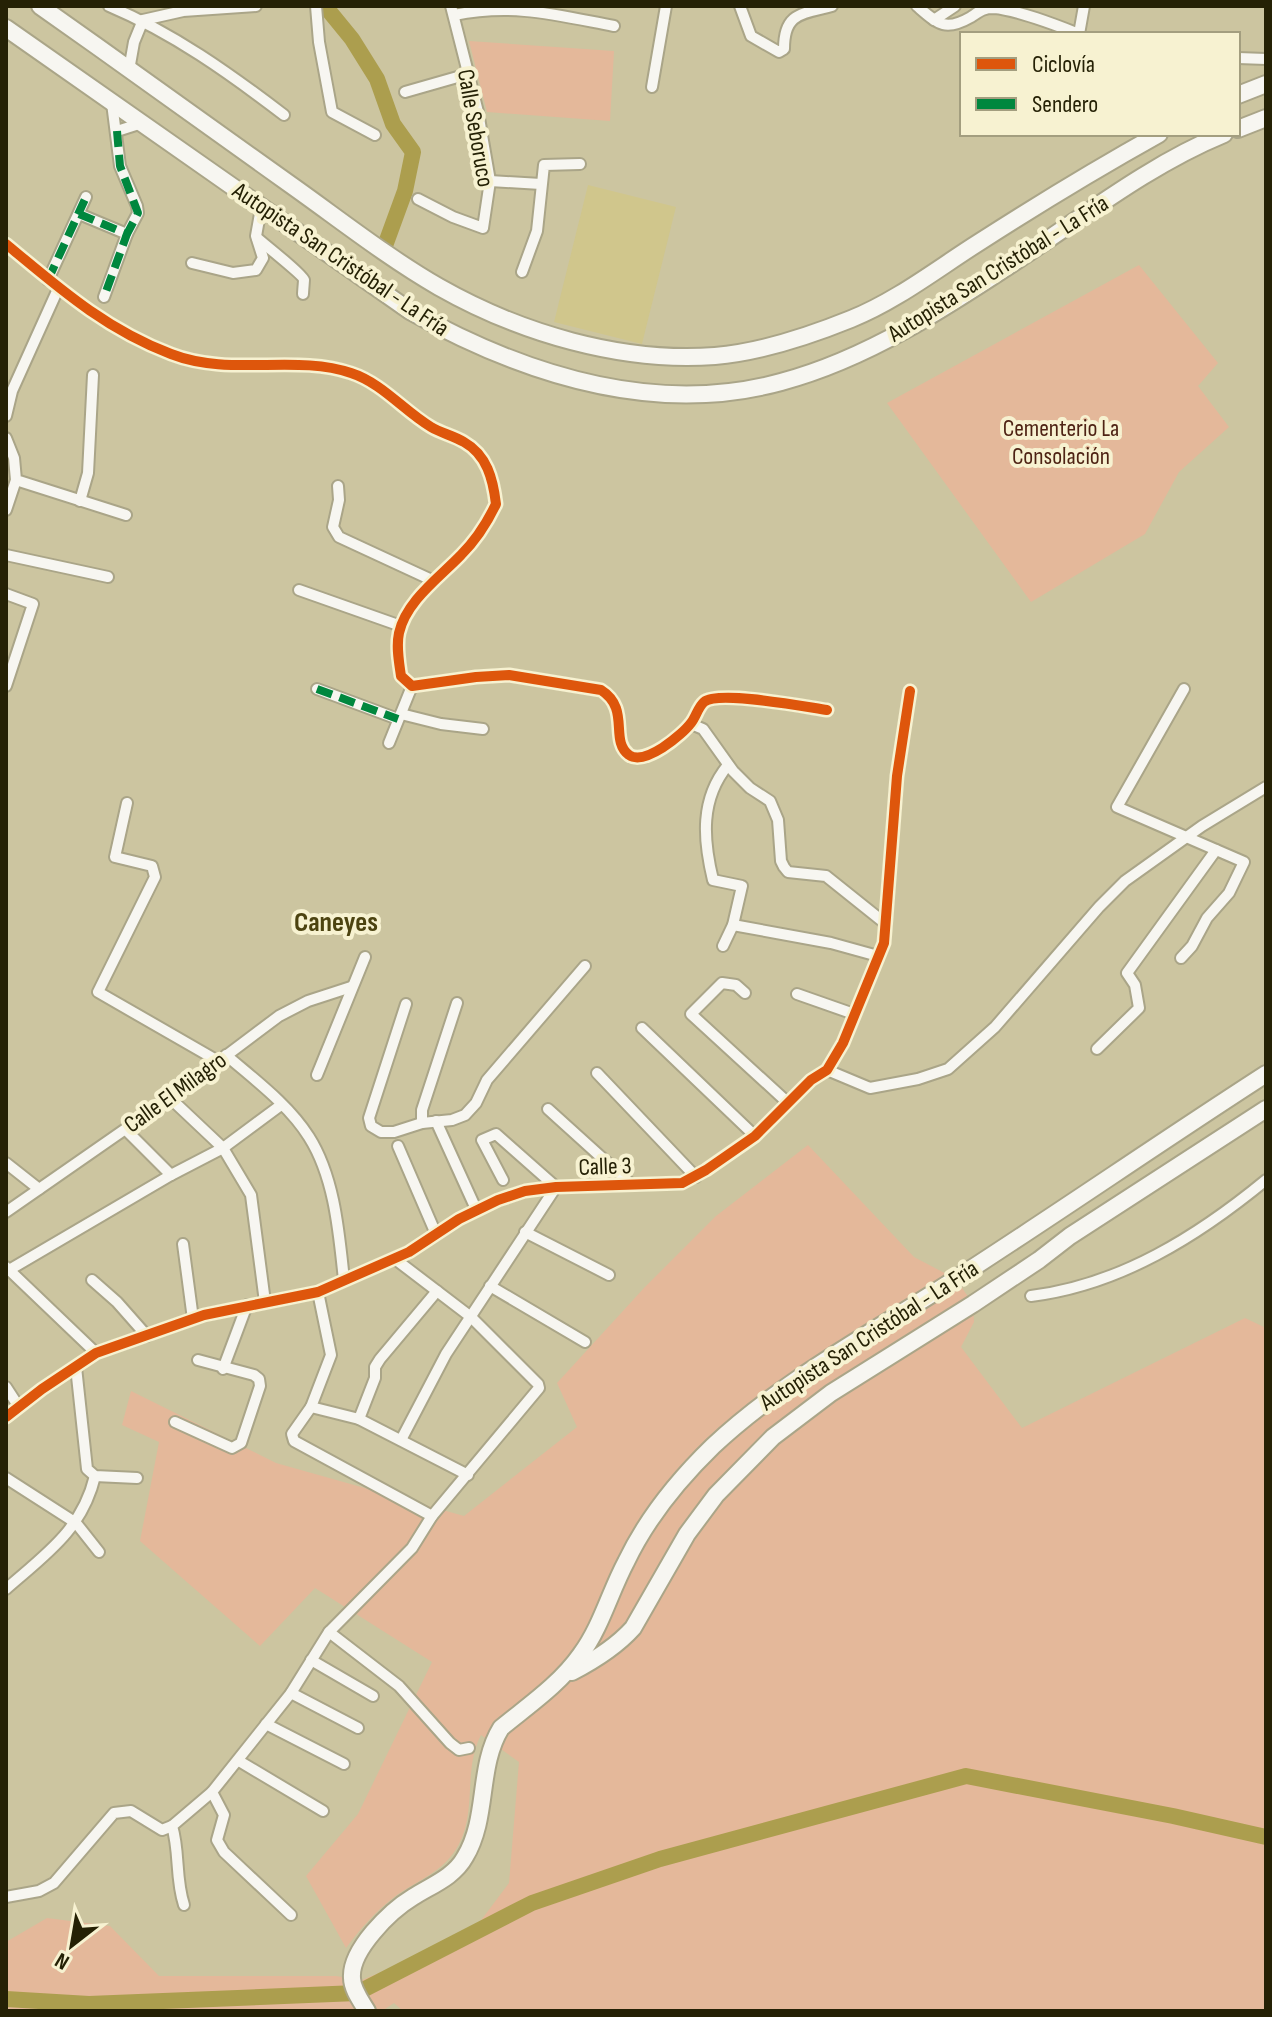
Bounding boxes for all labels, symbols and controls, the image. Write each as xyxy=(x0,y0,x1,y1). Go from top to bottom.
legend xyxy=(960,32,1240,136)
text: Ciclovía xyxy=(1032,50,1095,79)
street label: Calle Seboruco xyxy=(451,67,500,189)
text: Sendero xyxy=(1032,90,1098,119)
street label: Autopista San Cristóbal - La Fría xyxy=(226,176,454,343)
street label: Autopista San Cristóbal - La Fría xyxy=(882,189,1114,349)
park label: Cementerio La Consolación xyxy=(1003,414,1119,471)
district label: Caneyes xyxy=(294,906,378,939)
street label: Calle El Milagro xyxy=(118,1046,232,1139)
street label: Calle 3 xyxy=(578,1151,632,1182)
street label: Autopista San Cristóbal - La Fría xyxy=(754,1254,984,1417)
north arrow xyxy=(32,1905,112,1985)
text: N xyxy=(50,1946,74,1975)

